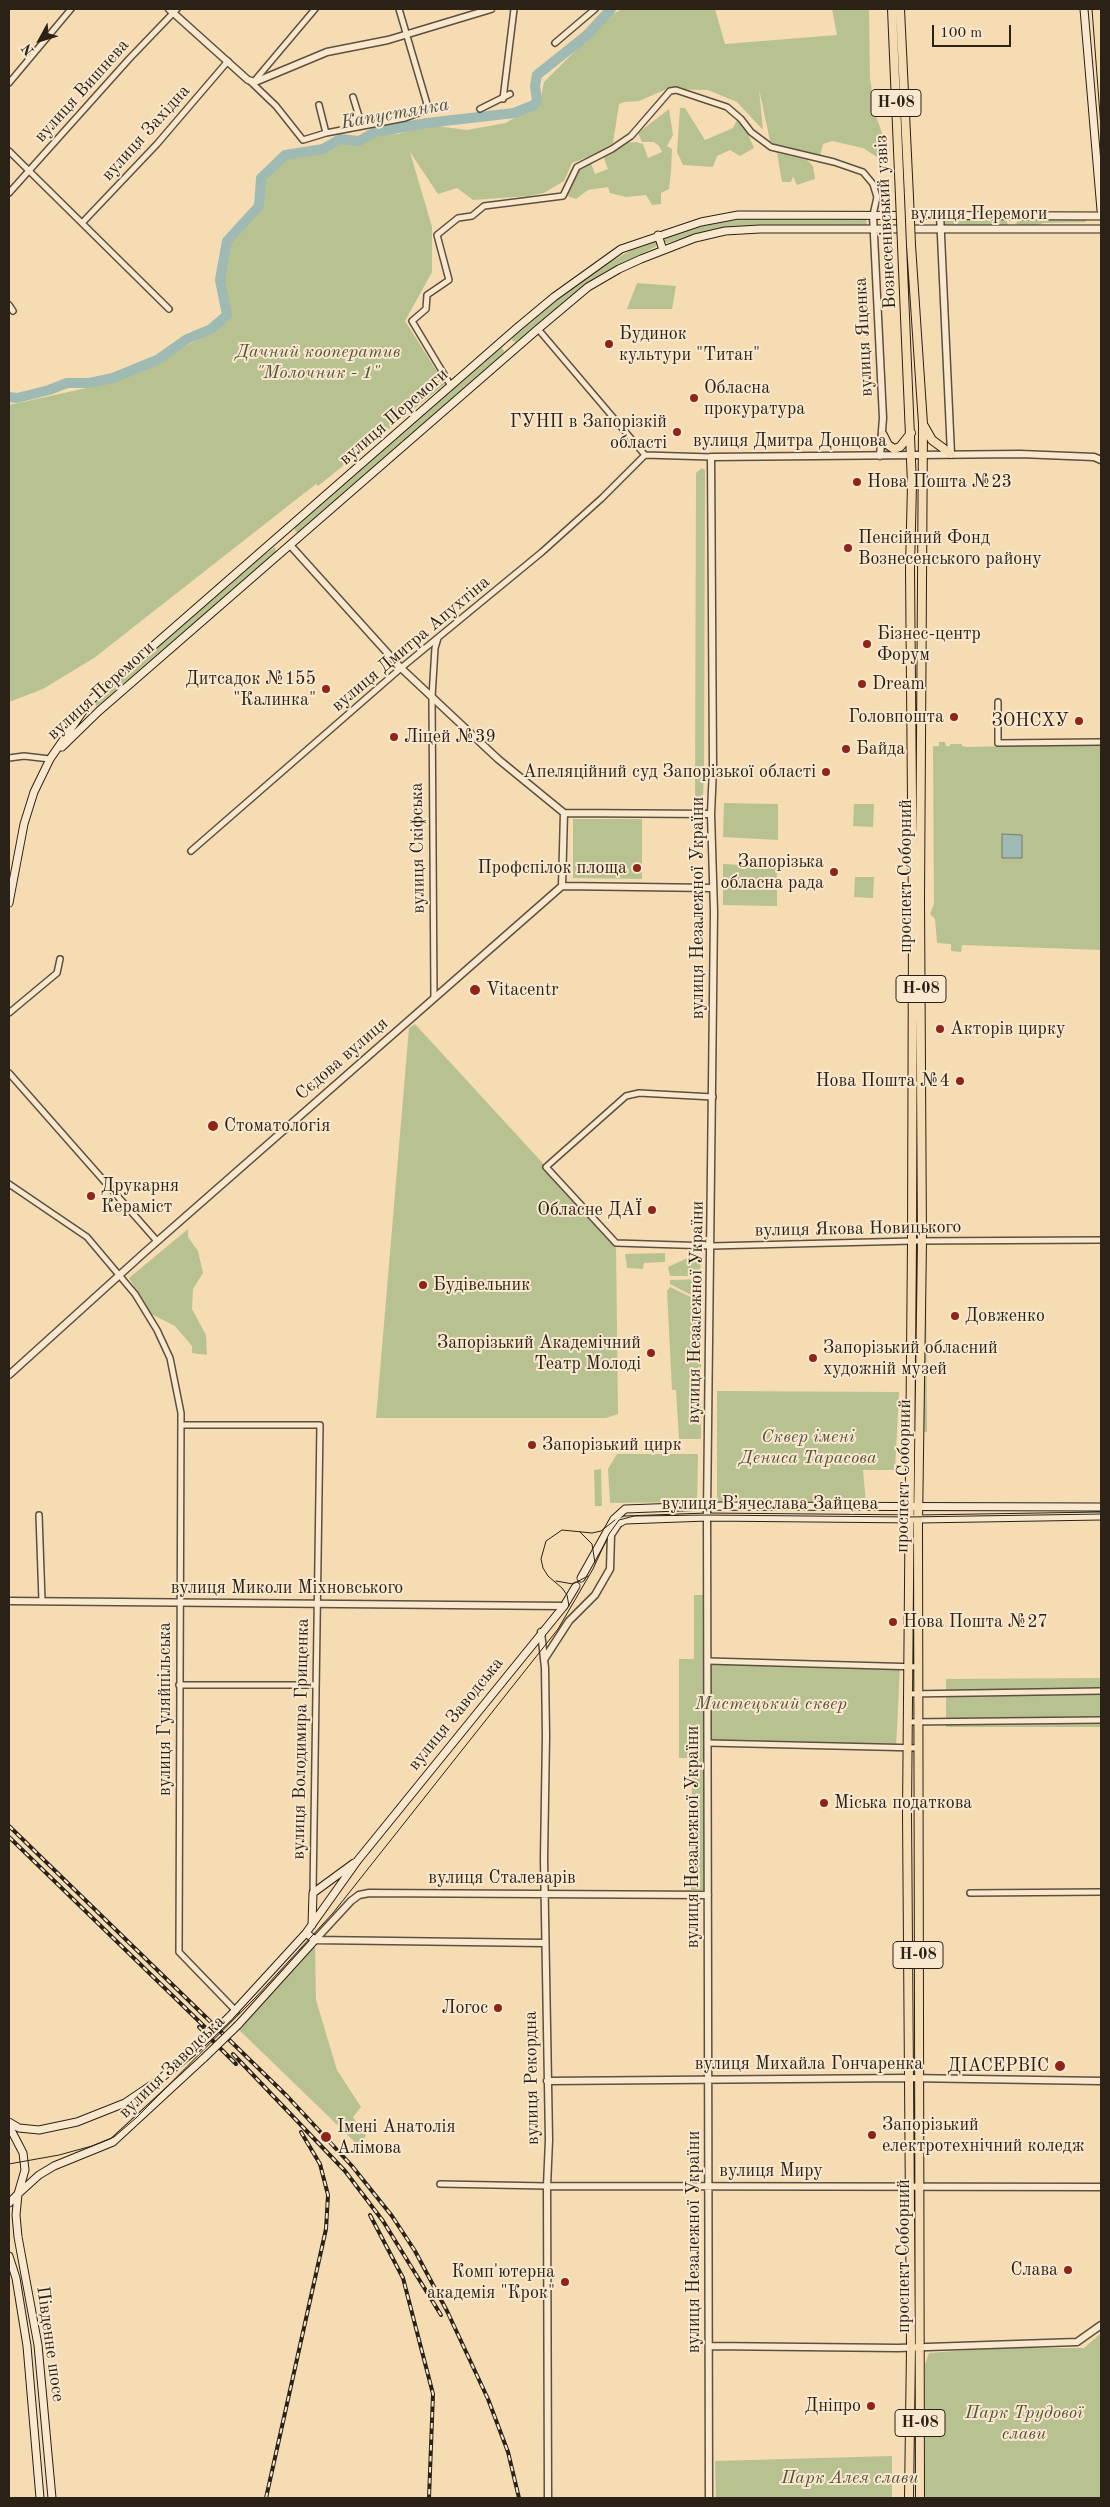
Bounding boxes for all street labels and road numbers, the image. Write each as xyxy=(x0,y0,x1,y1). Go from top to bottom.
street label: вулиця Вишнева xyxy=(30,35,134,147)
street label: вулиця Західна xyxy=(97,80,195,186)
road number: Н-08 xyxy=(871,90,921,116)
street label: Вознесенівський узвіз xyxy=(871,134,901,310)
street label: вулиця Перемоги xyxy=(910,203,1048,225)
street label: вулиця Яценка xyxy=(850,277,878,397)
street label: вулиця Перемоги xyxy=(335,364,453,470)
street label: вулиця Дмитра Донцова xyxy=(693,430,887,452)
street label: вулиця Дмитра Апухтіна xyxy=(327,571,495,717)
street label: вулиця Перемоги xyxy=(43,637,159,745)
street label: вулиця Скіфська xyxy=(406,782,430,914)
street label: вулиця Незалежної України xyxy=(687,797,709,1019)
street label: проспект Соборний xyxy=(895,799,917,953)
road number: Н-08 xyxy=(896,976,946,1002)
street label: Сєдова вулиця xyxy=(291,1013,393,1105)
street label: вулиця Незалежної України xyxy=(683,1200,709,1424)
street label: вулиця Якова Новицького xyxy=(754,1216,962,1242)
street label: проспект Соборний xyxy=(892,1399,916,1553)
street label: вулиця Вʼячеслава Зайцева xyxy=(662,1493,878,1515)
street label: вулиця Миколи Міхновського xyxy=(171,1577,403,1599)
street label: вулиця Володимира Грищенка xyxy=(288,1618,314,1860)
street label: вулиця Гуляйпільська xyxy=(154,1622,176,1796)
street label: вулиця Заводська xyxy=(404,1653,508,1775)
street label: вулиця Незалежної України xyxy=(682,1726,704,1948)
street label: вулиця Сталеварів xyxy=(428,1867,576,1889)
road number: Н-08 xyxy=(893,1942,943,1968)
street label: вулиця Заводська xyxy=(114,2011,230,2123)
street label: вулиця Рекордна xyxy=(520,2011,544,2145)
street label: вулиця Михайла Гончаренка xyxy=(695,2053,923,2075)
street label: вулиця Незалежної України xyxy=(683,2131,705,2353)
street label: вулиця Миру xyxy=(719,2160,823,2182)
street label: проспект Соборний xyxy=(893,2179,915,2333)
street label: Південне шосе xyxy=(31,2285,69,2403)
road number: Н-08 xyxy=(895,2410,945,2436)

